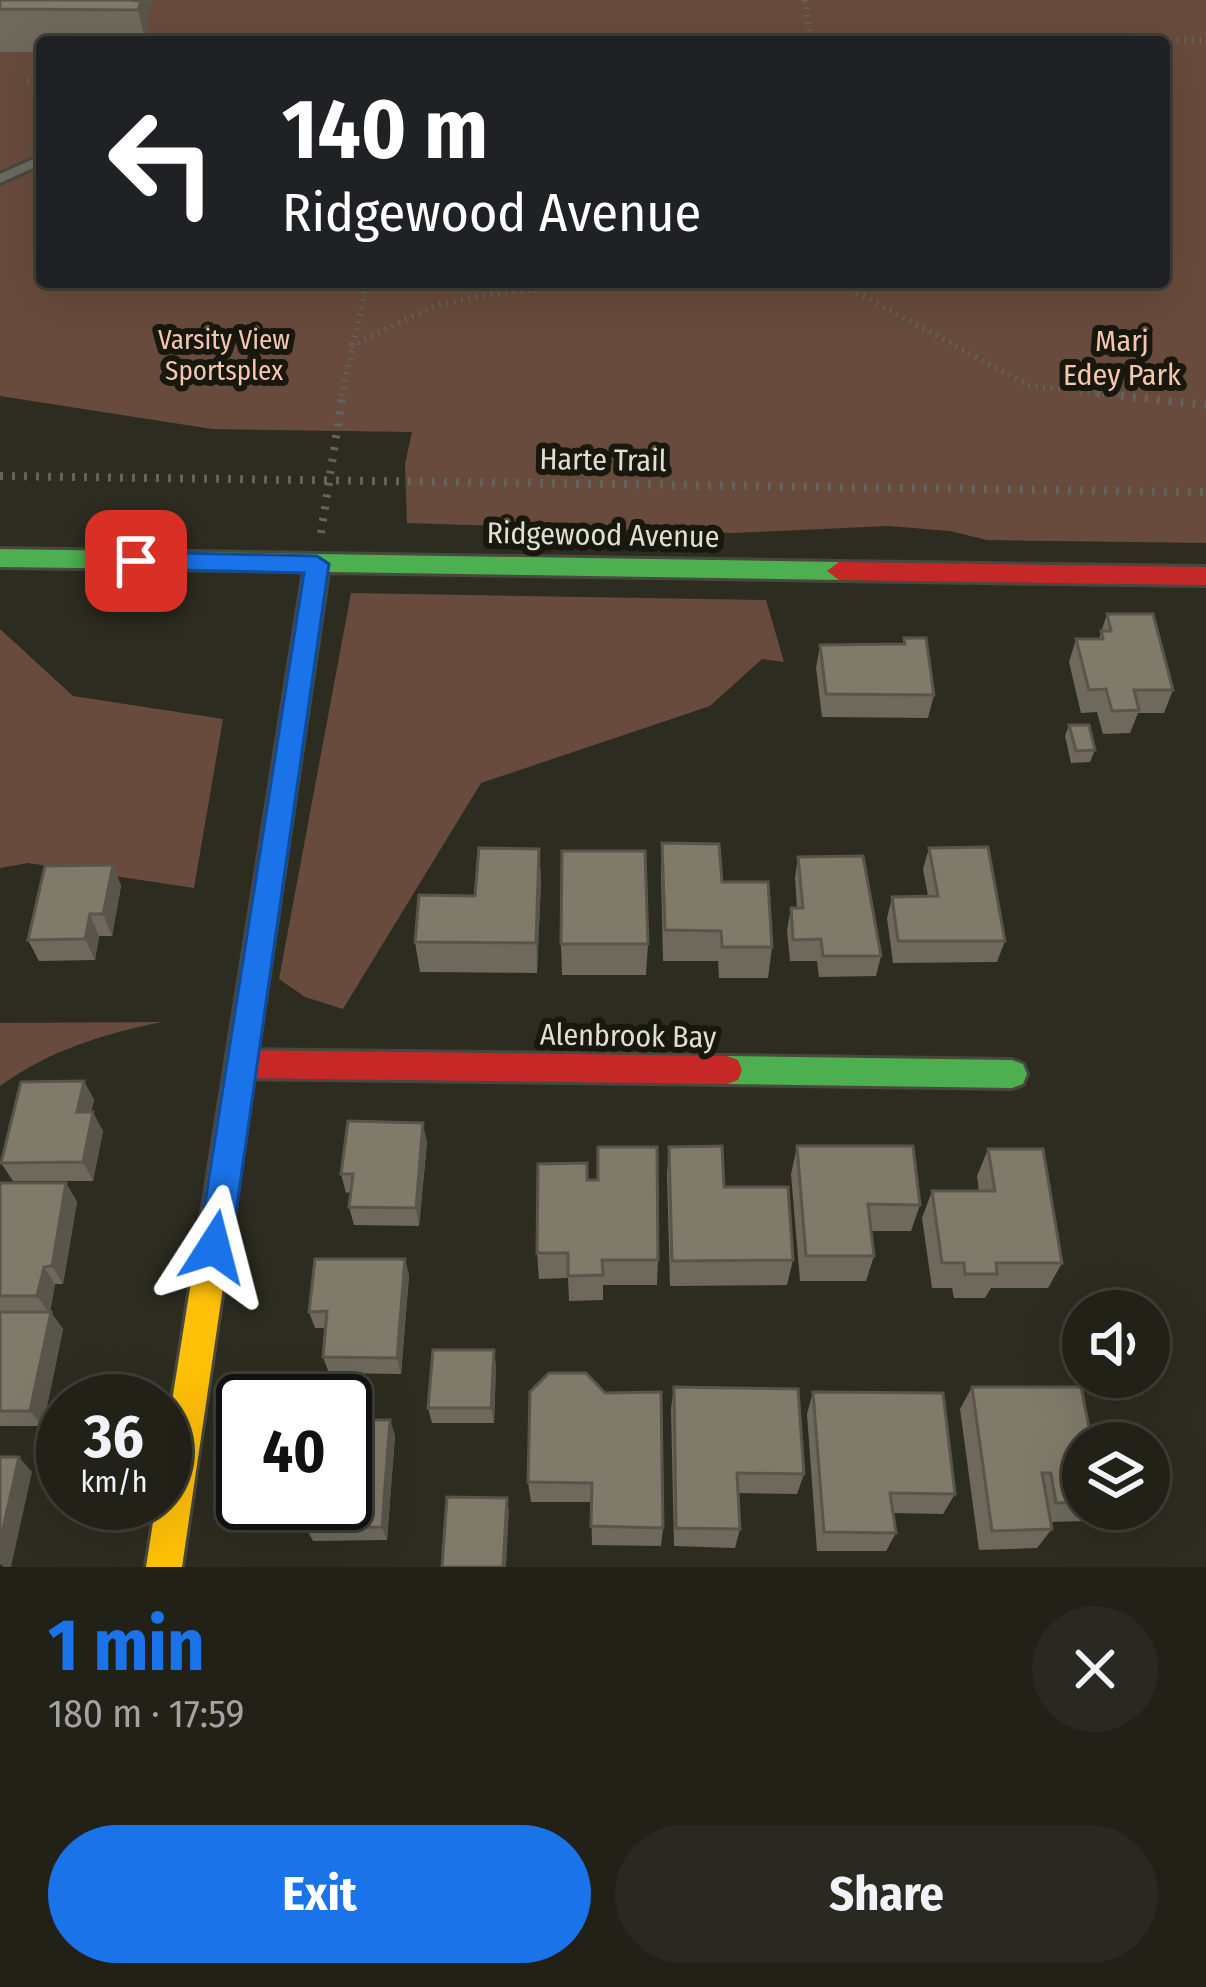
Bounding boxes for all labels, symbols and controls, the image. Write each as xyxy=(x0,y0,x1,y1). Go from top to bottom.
text: 140 m xyxy=(282,79,488,180)
icon: left xyxy=(84,84,240,240)
text: Ridgewood Avenue xyxy=(282,181,701,245)
park label: Marj Edey Park xyxy=(1063,323,1181,393)
park label: Varsity View Sportsplex xyxy=(158,324,290,387)
street label: Harte Trail xyxy=(539,441,667,479)
pin xyxy=(85,510,187,612)
street label: Ridgewood Avenue xyxy=(486,515,720,555)
icon: arrive xyxy=(103,528,169,594)
street label: Alenbrook Bay xyxy=(539,1016,717,1056)
position arrow xyxy=(151,1184,277,1310)
map controls xyxy=(1062,1290,1170,1530)
button: sound xyxy=(1062,1290,1170,1398)
speed limit sign: 40 xyxy=(216,1374,372,1530)
text: 36 xyxy=(84,1401,144,1473)
button: layers xyxy=(1062,1422,1170,1530)
text: km/h xyxy=(81,1464,147,1500)
text: 1 min xyxy=(48,1603,205,1689)
button: close xyxy=(1032,1606,1158,1732)
text: 180 m · 17:59 xyxy=(48,1691,244,1737)
button: Exit xyxy=(48,1825,591,1963)
button: Share xyxy=(615,1825,1158,1963)

